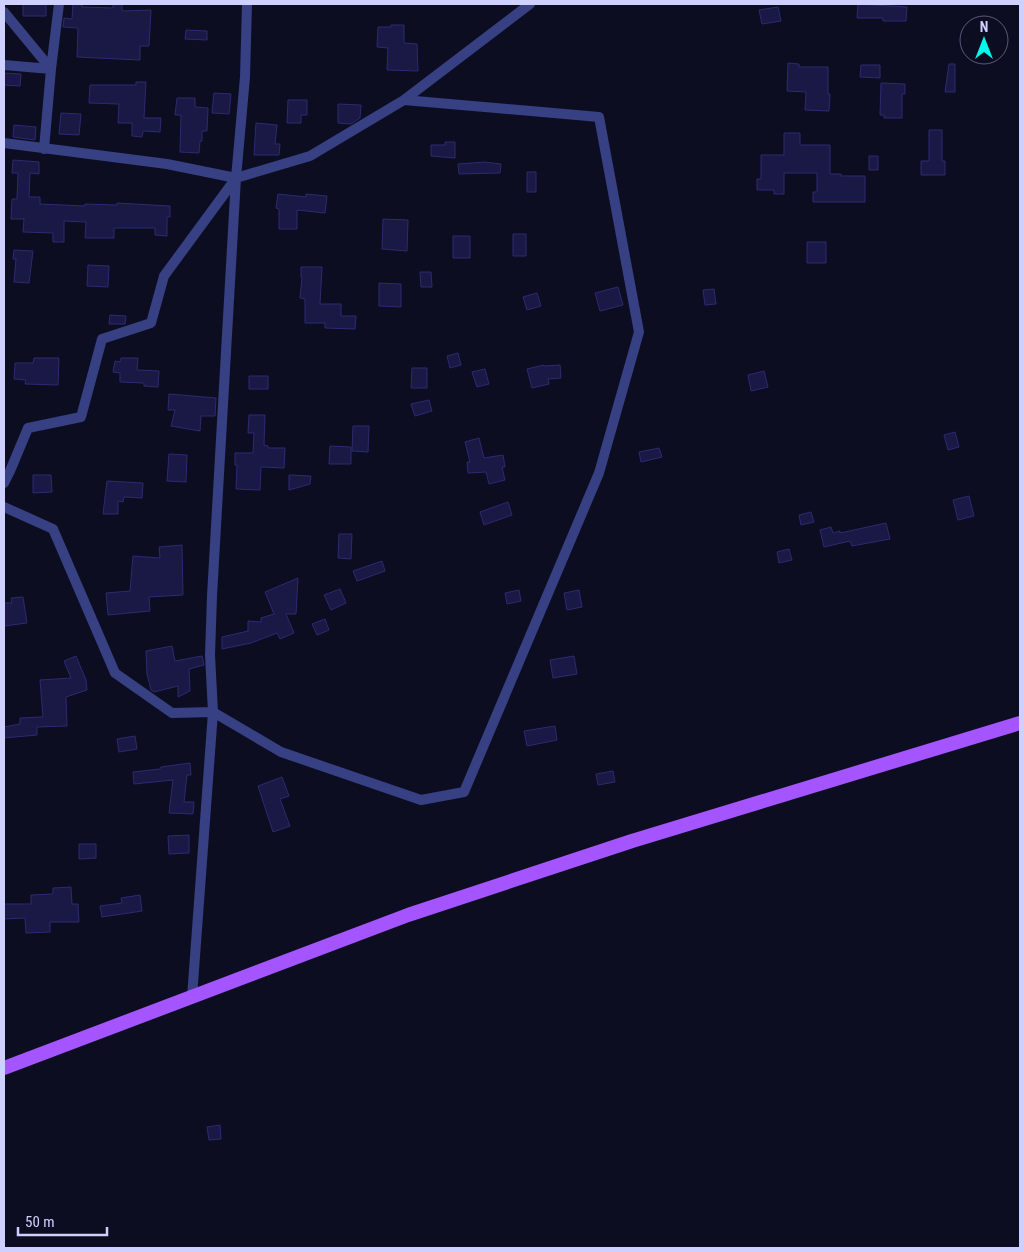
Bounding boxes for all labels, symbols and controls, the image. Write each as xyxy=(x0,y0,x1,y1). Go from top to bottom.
north arrow xyxy=(959,15,1009,65)
text: N xyxy=(980,19,988,35)
scale bar xyxy=(18,1204,106,1236)
text: 50 m xyxy=(25,1213,55,1231)

